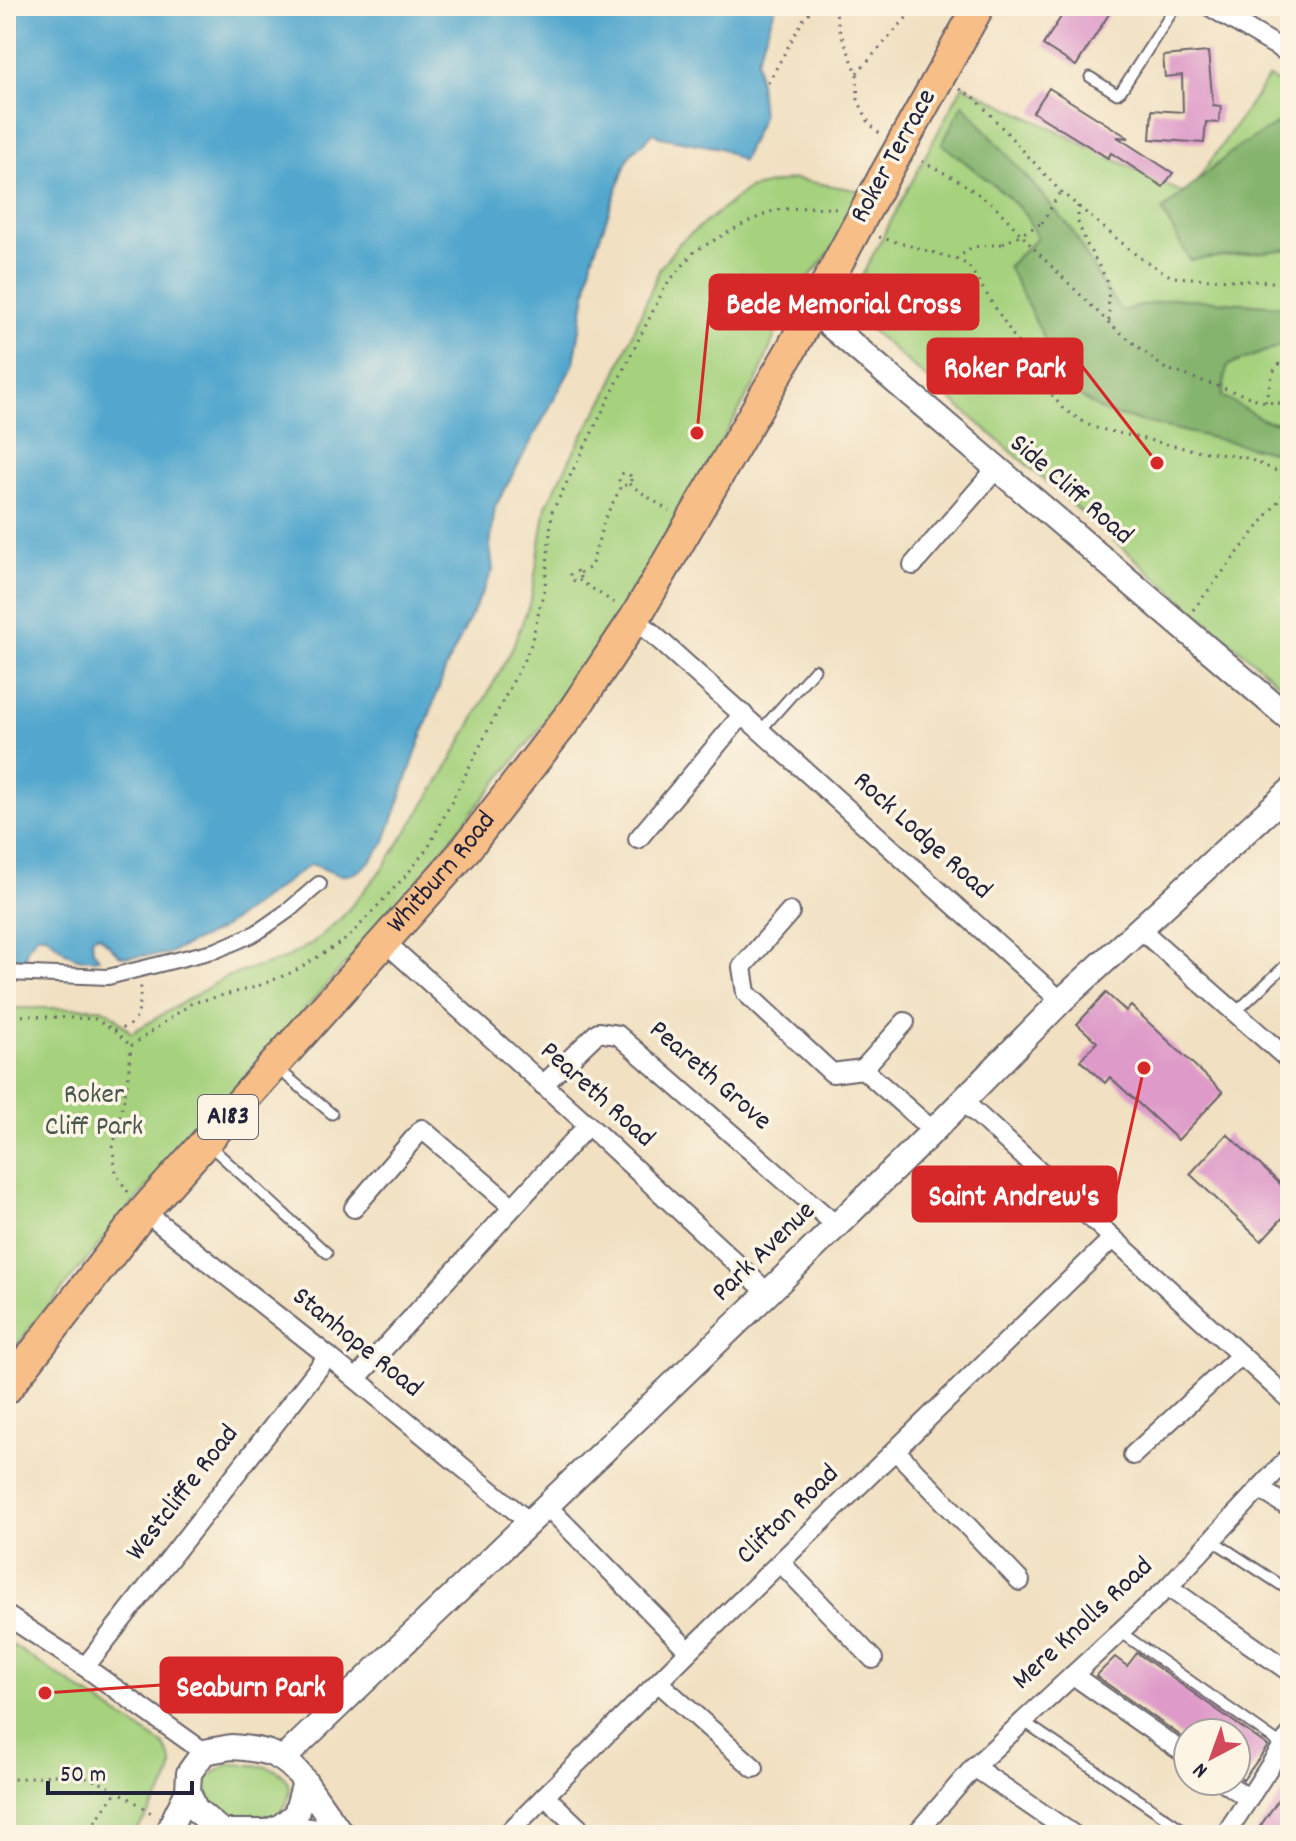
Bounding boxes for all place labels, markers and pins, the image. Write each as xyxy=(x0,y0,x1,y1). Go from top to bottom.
callout: Bede Memorial Cross xyxy=(710,275,978,329)
callout: Roker Park xyxy=(928,339,1082,393)
callout: Saint Andrew's xyxy=(913,1167,1116,1221)
callout: Seaburn Park xyxy=(161,1658,342,1712)

